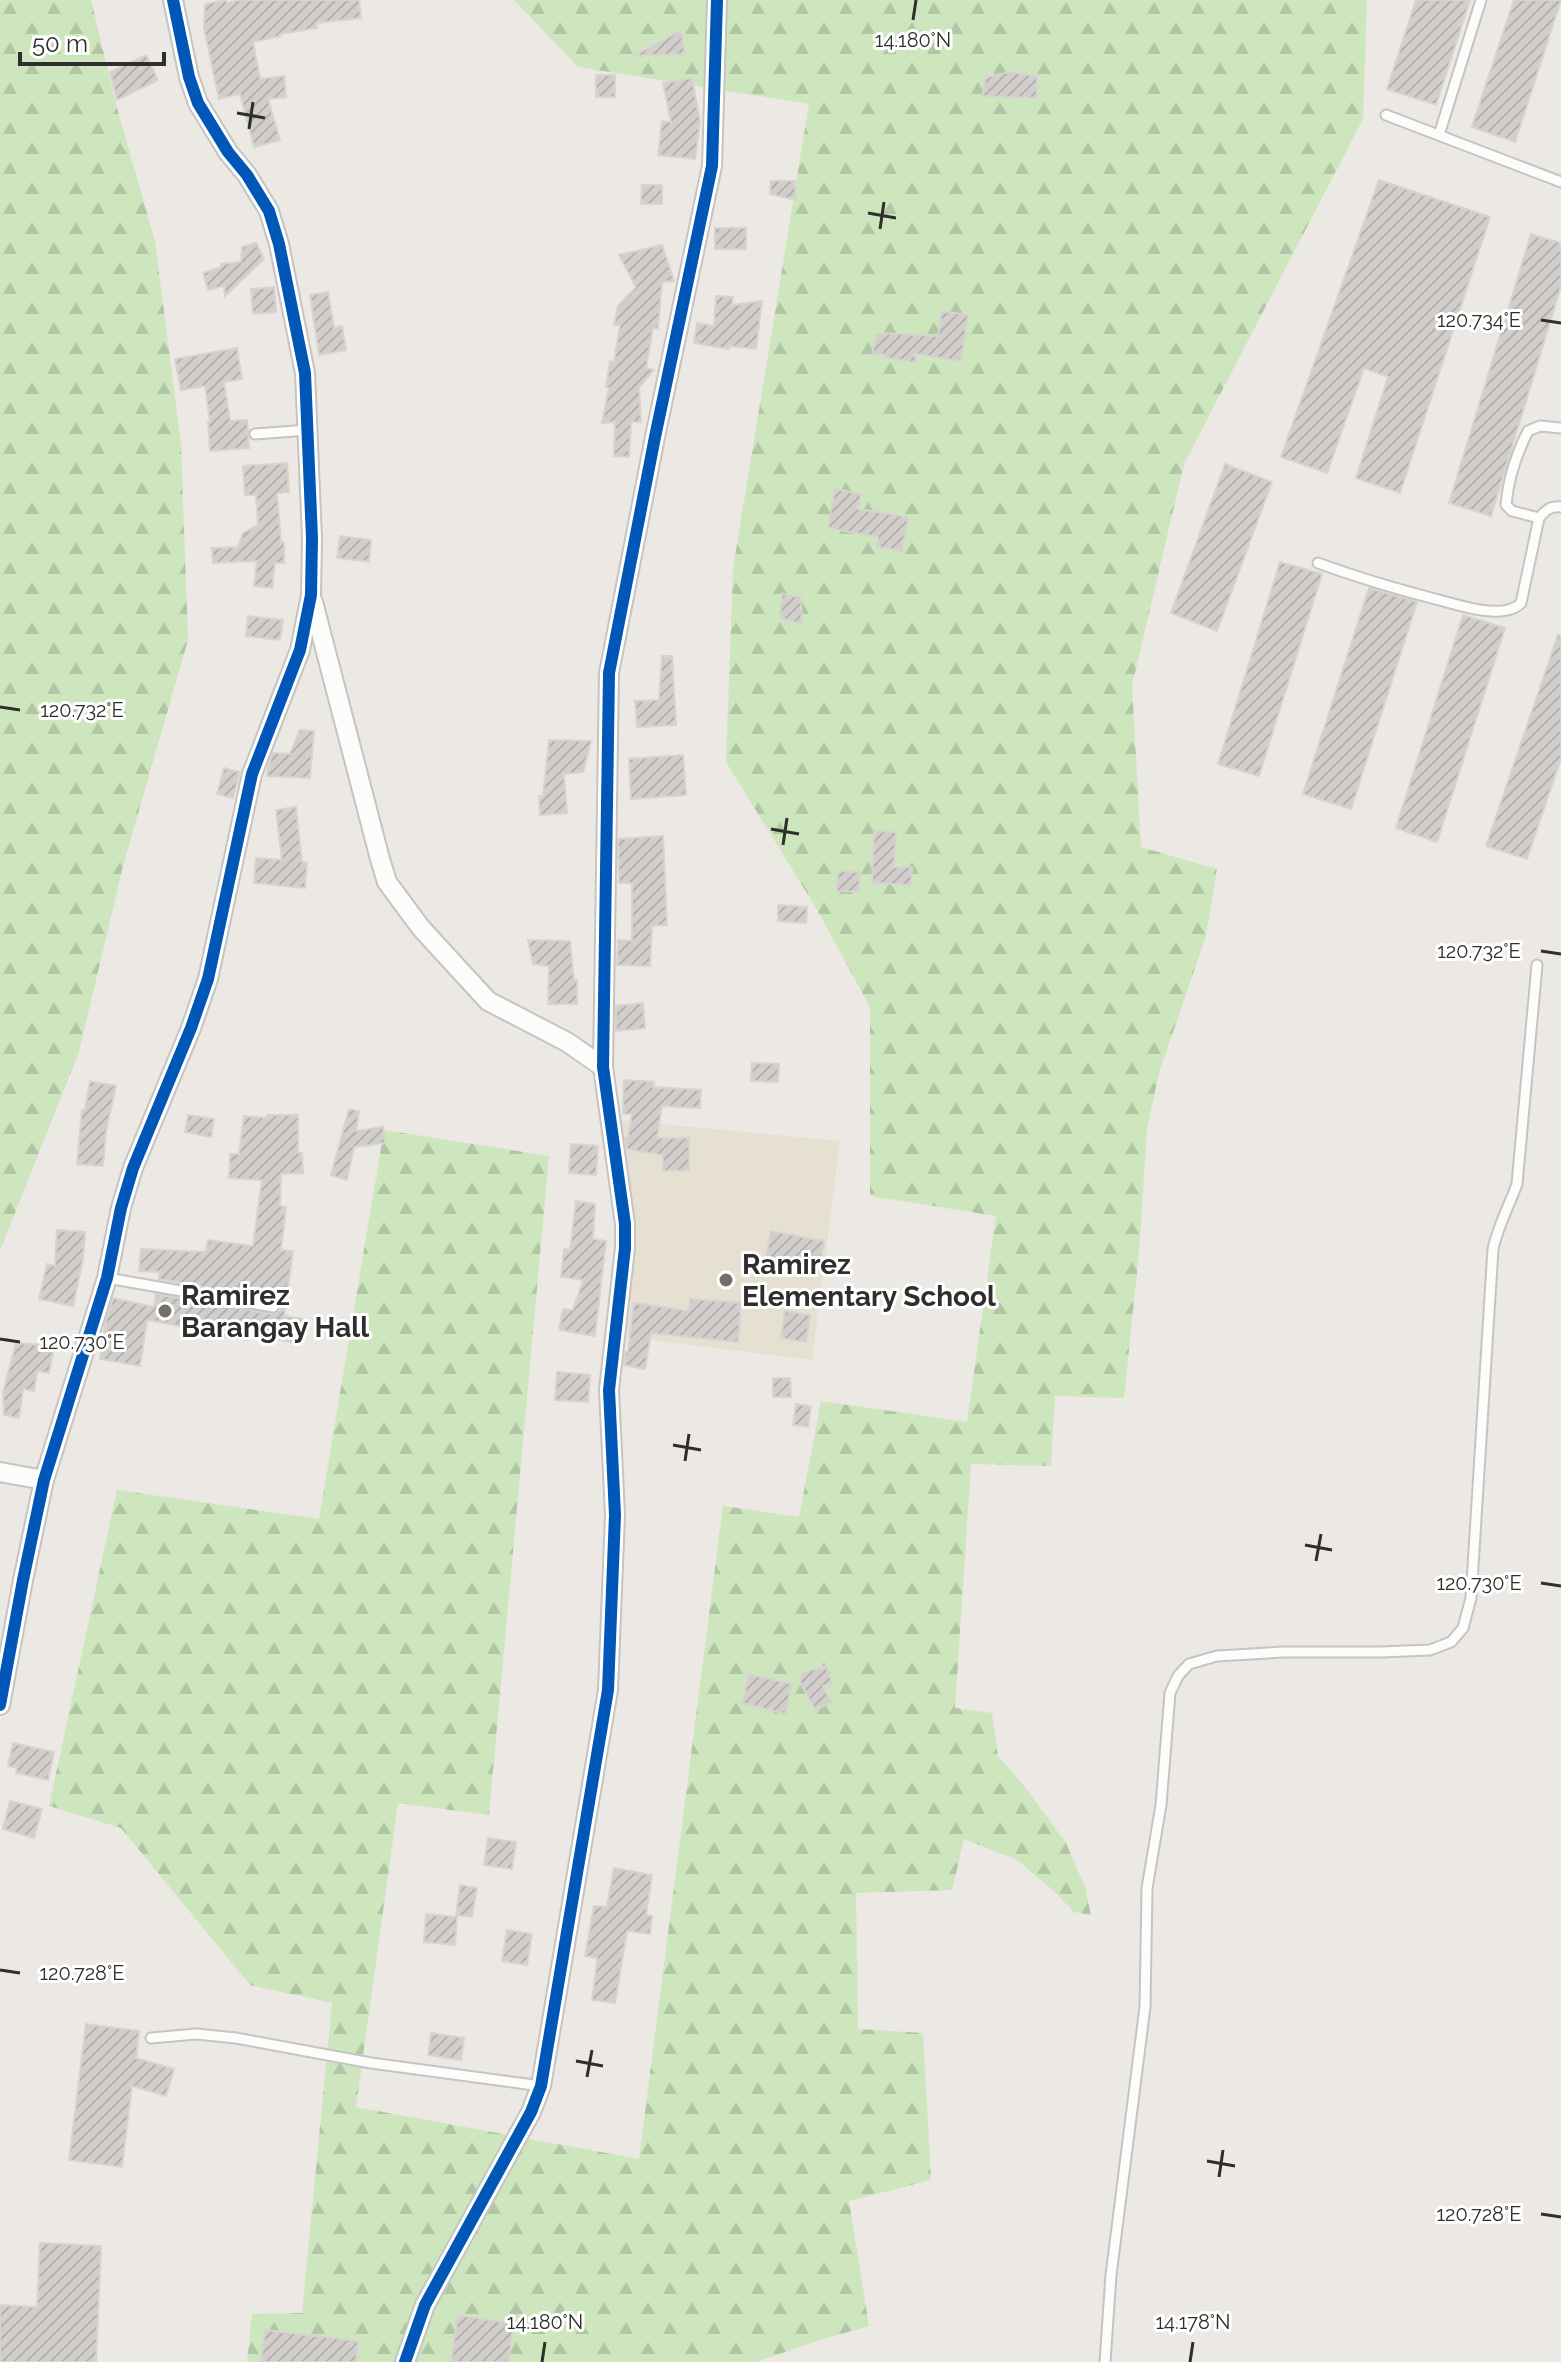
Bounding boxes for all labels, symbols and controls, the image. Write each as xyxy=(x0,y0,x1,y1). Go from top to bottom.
scale bar xyxy=(20,16,164,66)
text: 14.180°N xyxy=(875,28,951,52)
text: 50 m xyxy=(32,29,88,58)
text: 120.734°E xyxy=(1437,308,1521,332)
text: 120.732°E xyxy=(40,698,124,722)
text: 120.732°E xyxy=(1437,939,1521,963)
place label: Ramirez Elementary School xyxy=(742,1248,996,1313)
marker: Ramirez Elementary School xyxy=(717,1271,735,1289)
place label: Ramirez Barangay Hall xyxy=(181,1279,369,1344)
marker: Ramirez Barangay Hall xyxy=(156,1302,174,1320)
text: 120.730°E xyxy=(39,1330,125,1354)
text: 120.730°E xyxy=(1436,1571,1522,1595)
text: 120.728°E xyxy=(40,1961,124,1985)
text: 120.728°E xyxy=(1437,2202,1521,2226)
text: 14.180°N xyxy=(507,2310,583,2334)
text: 14.178°N xyxy=(1155,2310,1231,2334)

